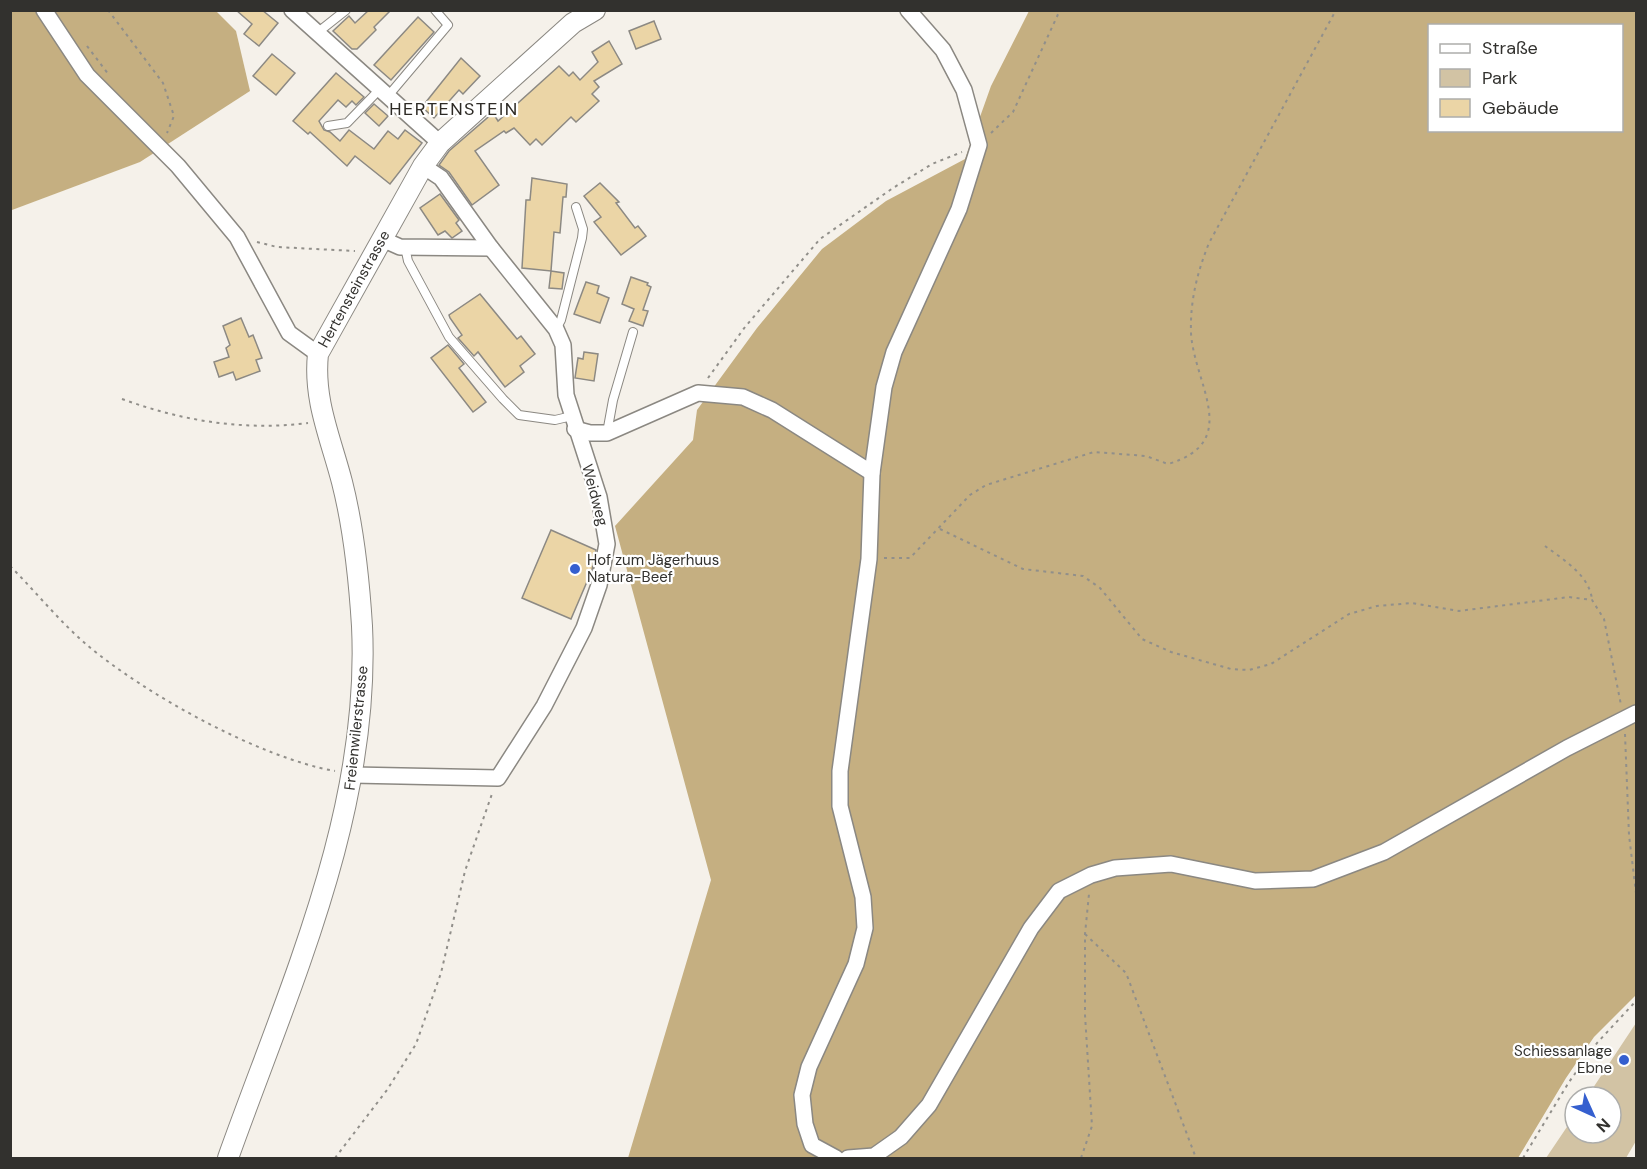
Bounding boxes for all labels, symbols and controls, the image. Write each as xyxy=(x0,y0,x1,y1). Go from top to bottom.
legend xyxy=(1428,24,1623,132)
text: Straße xyxy=(1482,36,1538,60)
text: Park xyxy=(1482,66,1518,90)
text: Gebäude xyxy=(1482,96,1559,120)
district label: HERTENSTEIN xyxy=(389,97,519,121)
street label: Hertensteinstrasse xyxy=(313,227,395,351)
street label: Weidweg xyxy=(577,462,613,528)
place label: Hof zum Jägerhuus Natura-Beef xyxy=(587,550,719,587)
marker: Hof zum Jägerhuus Natura-Beef xyxy=(568,562,582,576)
street label: Freienwilerstrasse xyxy=(340,665,372,791)
place label: Schiessanlage Ebne xyxy=(1514,1041,1612,1078)
marker: Schiessanlage Ebne xyxy=(1617,1053,1631,1067)
north arrow xyxy=(1563,1085,1623,1145)
text: N xyxy=(1592,1114,1615,1137)

